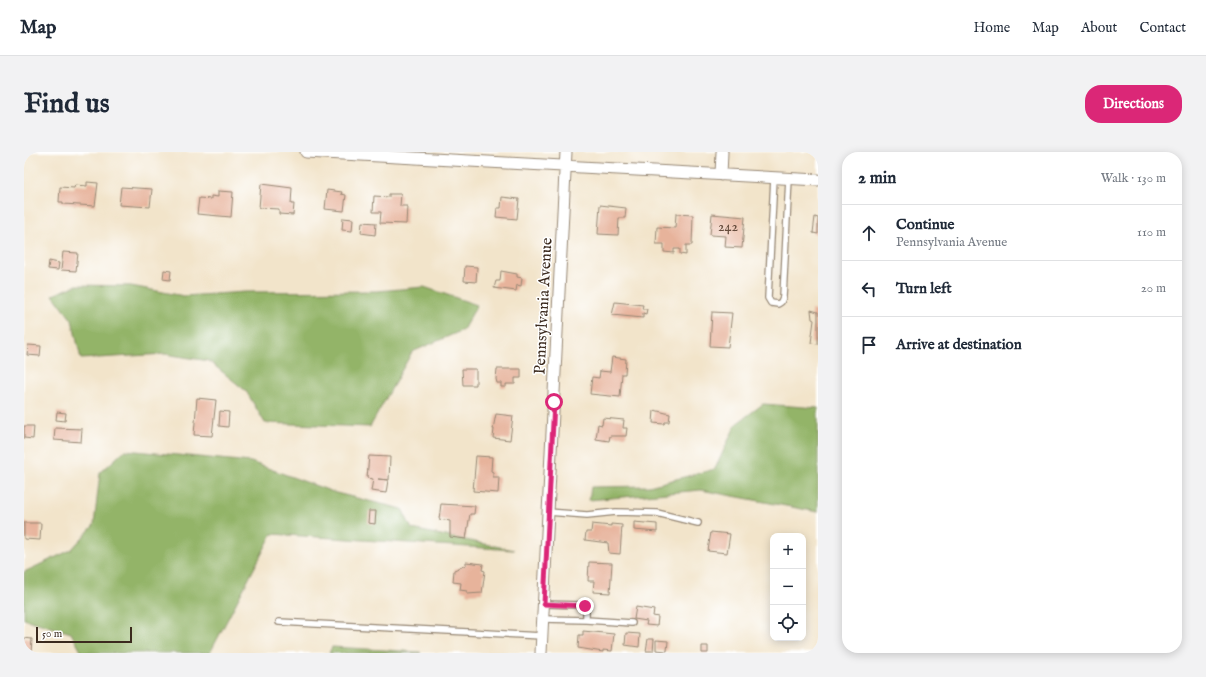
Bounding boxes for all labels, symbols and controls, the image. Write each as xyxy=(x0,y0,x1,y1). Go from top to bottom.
text: Map xyxy=(20,16,56,40)
text: Home xyxy=(974,19,1010,37)
text: Map xyxy=(1032,19,1059,37)
text: About xyxy=(1081,19,1117,37)
text: Contact xyxy=(1139,19,1186,37)
button: Directions xyxy=(1085,85,1182,123)
text: Find us xyxy=(24,87,110,122)
text: 2 min xyxy=(858,168,896,189)
text: Walk · 130 m xyxy=(1101,170,1166,187)
text: Continue xyxy=(896,215,954,234)
house number: 242 xyxy=(718,218,738,236)
icon: ahead xyxy=(858,222,880,244)
text: 110 m xyxy=(1137,224,1166,241)
text: Pennsylvania Avenue xyxy=(896,234,1007,251)
street label: Pennsylvania Avenue xyxy=(530,237,558,375)
icon: left xyxy=(858,278,880,300)
text: Turn left xyxy=(896,279,952,298)
text: 20 m xyxy=(1141,280,1166,297)
icon: arrive xyxy=(858,334,880,356)
text: Arrive at destination xyxy=(896,335,1022,354)
route start xyxy=(545,393,563,411)
map controls xyxy=(770,533,806,641)
button: + xyxy=(770,533,806,569)
button: − xyxy=(770,569,806,605)
route end xyxy=(576,597,594,615)
button: locate xyxy=(770,605,806,641)
scale bar xyxy=(36,625,132,644)
text: 50 m xyxy=(42,627,62,641)

